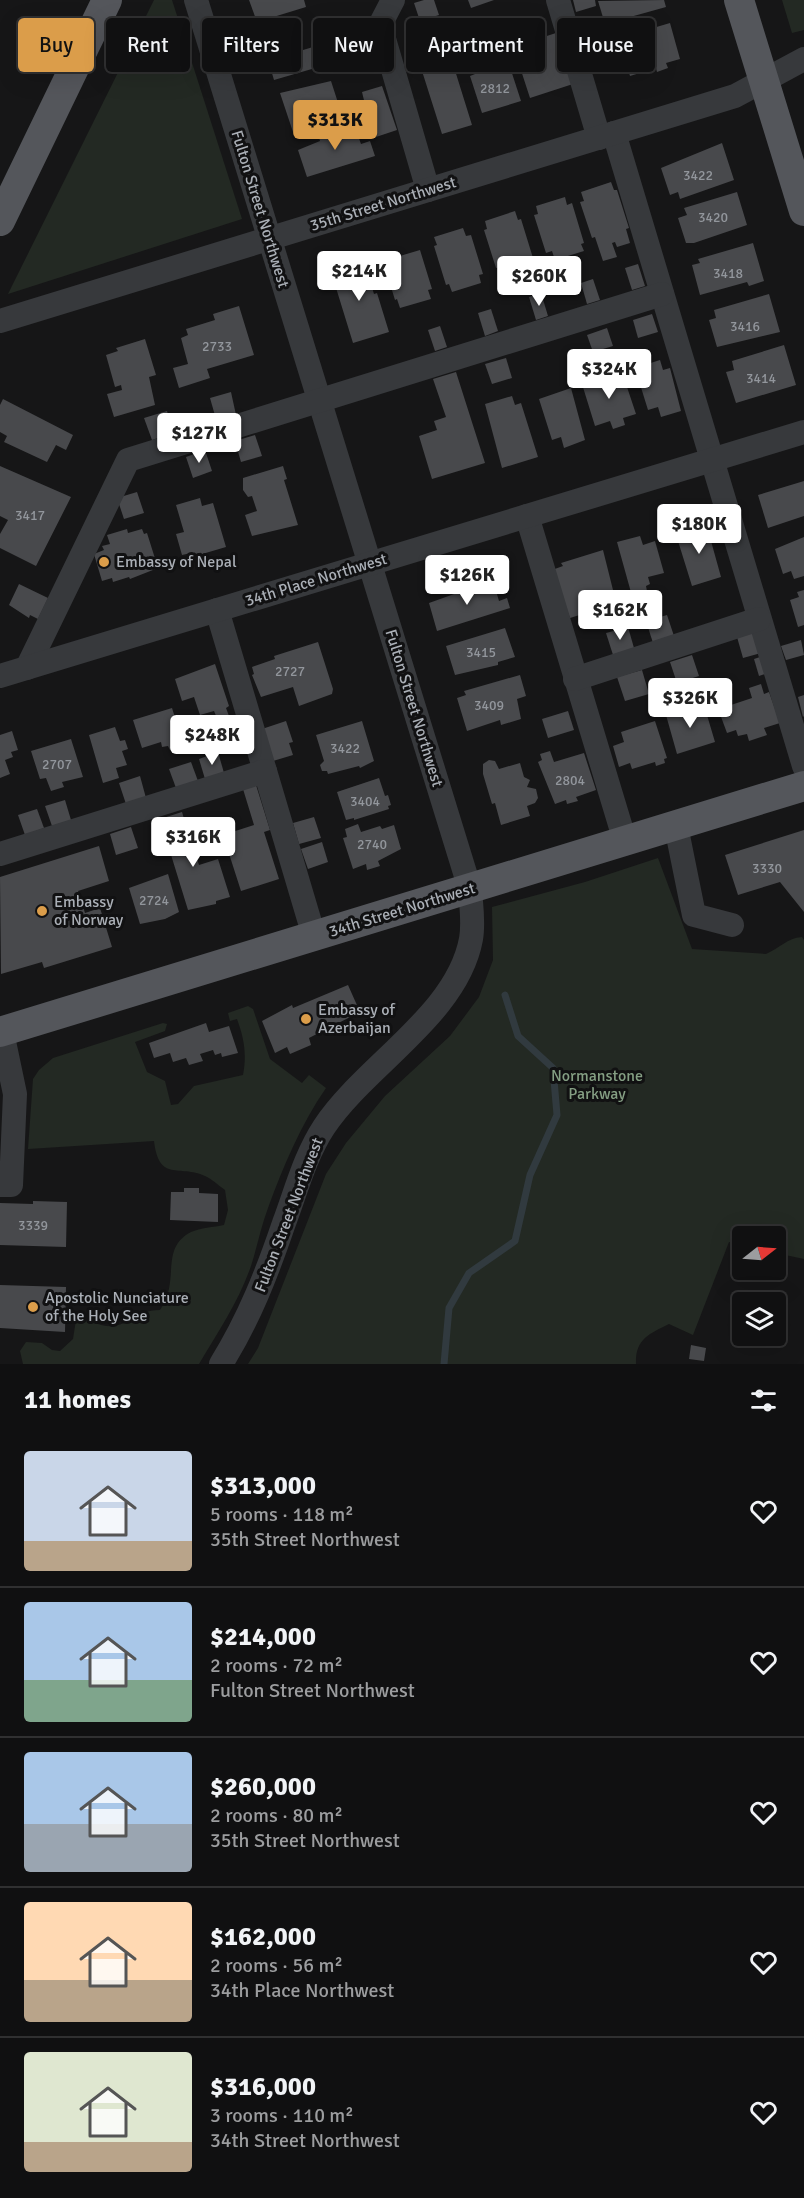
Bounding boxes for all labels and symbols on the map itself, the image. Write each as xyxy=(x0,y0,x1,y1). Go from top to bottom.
house number: 2812 xyxy=(480,80,510,97)
pin: $313K xyxy=(293,100,377,151)
street label: Fulton Street Northwest xyxy=(226,128,294,291)
house number: 3422 xyxy=(683,167,713,184)
street label: 35th Street Northwest xyxy=(308,172,459,236)
house number: 3420 xyxy=(698,209,728,226)
pin: $214K xyxy=(317,251,401,302)
pin: $260K xyxy=(497,256,581,307)
house number: 3418 xyxy=(713,265,743,282)
house number: 3416 xyxy=(730,318,760,335)
house number: 2733 xyxy=(202,338,232,355)
pin: $324K xyxy=(567,349,651,400)
house number: 3414 xyxy=(746,370,777,387)
pin: $127K xyxy=(157,413,241,464)
pin: $180K xyxy=(657,504,741,555)
house number: 3417 xyxy=(15,507,45,524)
street label: 34th Place Northwest xyxy=(243,549,390,611)
place label: Embassy of Nepal xyxy=(116,552,237,572)
marker: Embassy of Nepal xyxy=(97,555,111,569)
pin: $126K xyxy=(425,555,509,606)
pin: $162K xyxy=(578,590,662,641)
street label: Fulton Street Northwest xyxy=(380,627,448,790)
house number: 3415 xyxy=(466,644,496,661)
house number: 2727 xyxy=(275,663,305,680)
pin: $326K xyxy=(648,678,732,729)
house number: 3409 xyxy=(474,697,504,714)
pin: $248K xyxy=(170,715,254,766)
house number: 3422 xyxy=(330,740,360,757)
house number: 2707 xyxy=(42,756,72,773)
house number: 2804 xyxy=(555,772,586,789)
house number: 3404 xyxy=(350,793,381,810)
pin: $316K xyxy=(151,817,235,868)
house number: 2740 xyxy=(357,836,387,853)
house number: 3330 xyxy=(752,860,782,877)
street label: 34th Street Northwest xyxy=(327,878,478,942)
place label: Embassy of Norway xyxy=(54,892,124,930)
house number: 2724 xyxy=(139,892,170,909)
marker: Embassy of Norway xyxy=(35,904,49,918)
place label: Embassy of Azerbaijan xyxy=(318,1000,396,1038)
marker: Embassy of Azerbaijan xyxy=(299,1012,313,1026)
park label: Normanstone Parkway xyxy=(551,1066,643,1104)
street label: Fulton Street Northwest xyxy=(250,1135,328,1295)
house number: 3339 xyxy=(18,1217,48,1234)
north arrow xyxy=(732,1226,786,1280)
place label: Apostolic Nunciature of the Holy See xyxy=(45,1288,189,1326)
marker: Apostolic Nunciature of the Holy See xyxy=(26,1300,40,1314)

